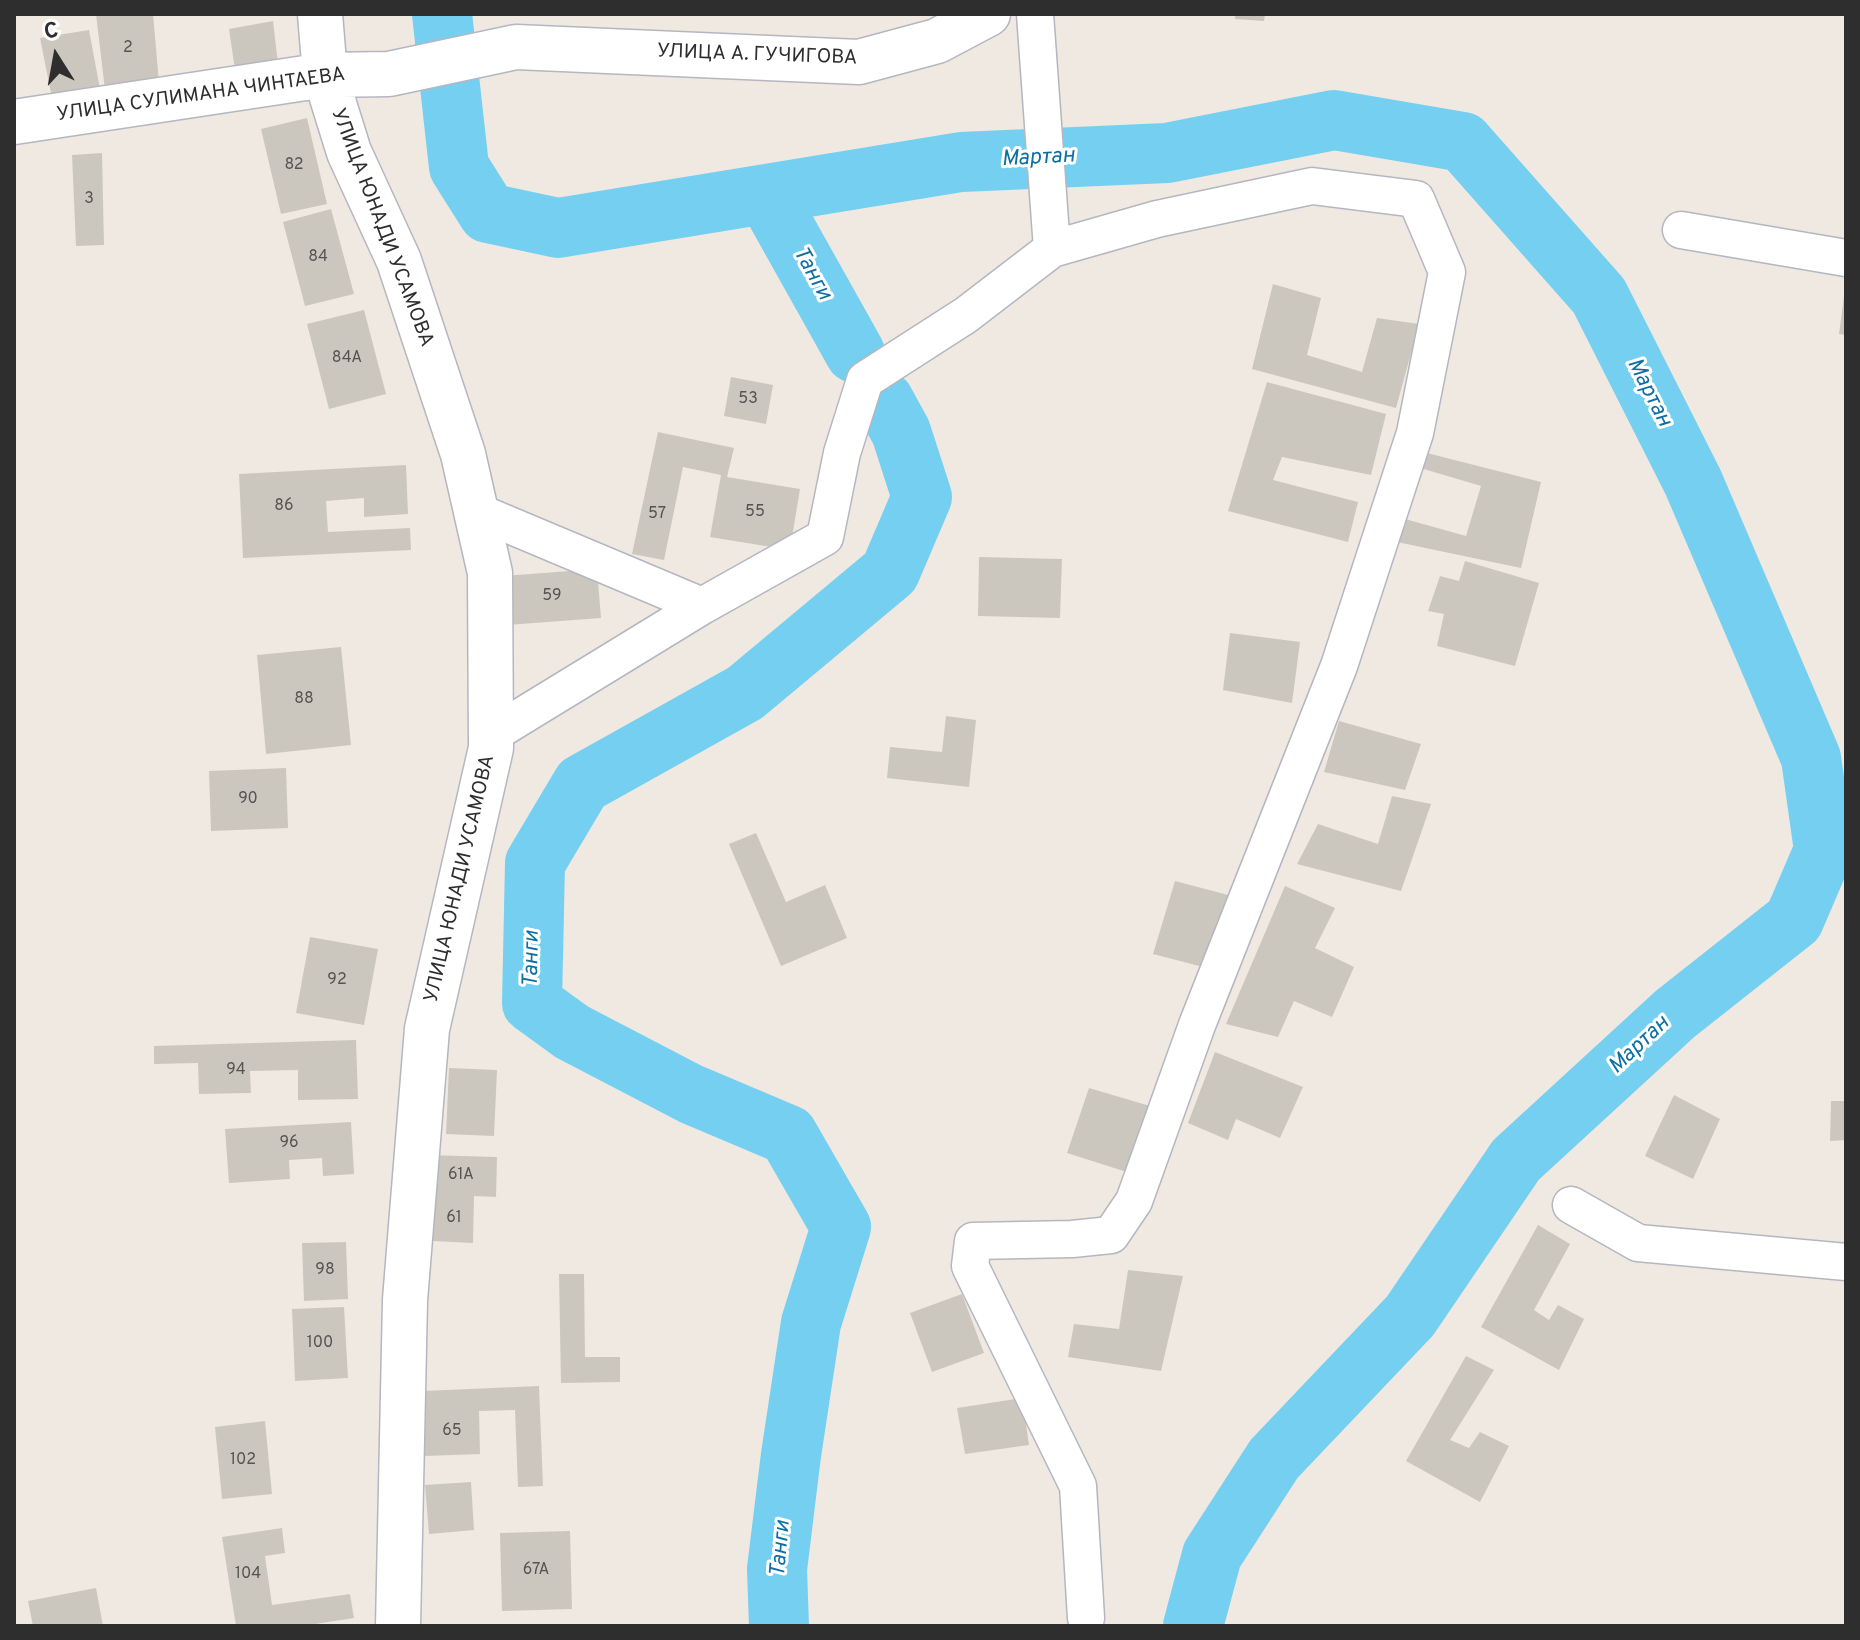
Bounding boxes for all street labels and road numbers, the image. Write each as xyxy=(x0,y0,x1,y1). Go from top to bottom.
street label: УЛИЦА А. ГУЧИГОВА xyxy=(656,41,858,71)
street label: УЛИЦА СУЛИМАНА ЧИНТАЕВА xyxy=(55,64,347,128)
street label: УЛИЦА ЮНАДИ УСАМОВА xyxy=(324,105,438,351)
street label: УЛИЦА ЮНАДИ УСАМОВА xyxy=(421,753,501,1005)

